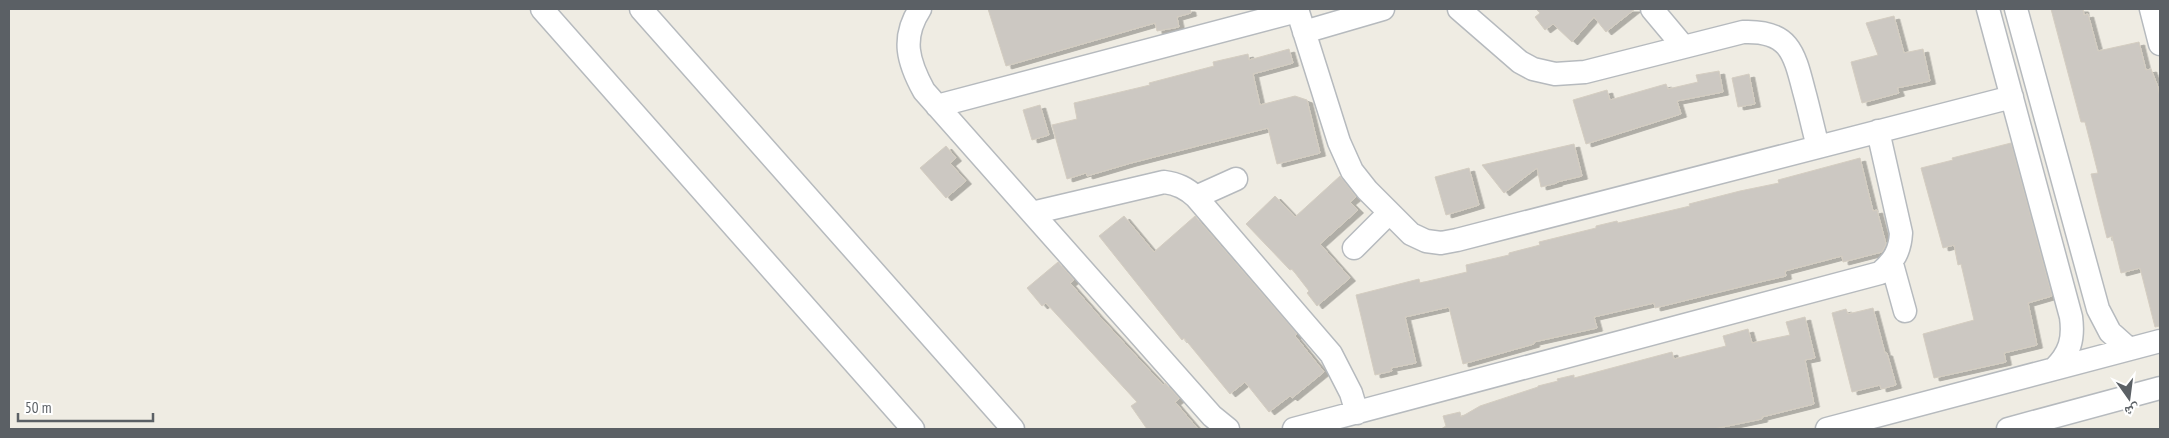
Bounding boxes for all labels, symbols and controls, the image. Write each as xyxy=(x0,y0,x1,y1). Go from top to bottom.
north arrow xyxy=(2104,373,2154,423)
scale bar xyxy=(18,390,152,422)
text: 50 m xyxy=(25,398,51,417)
text: ش xyxy=(2123,400,2142,421)

